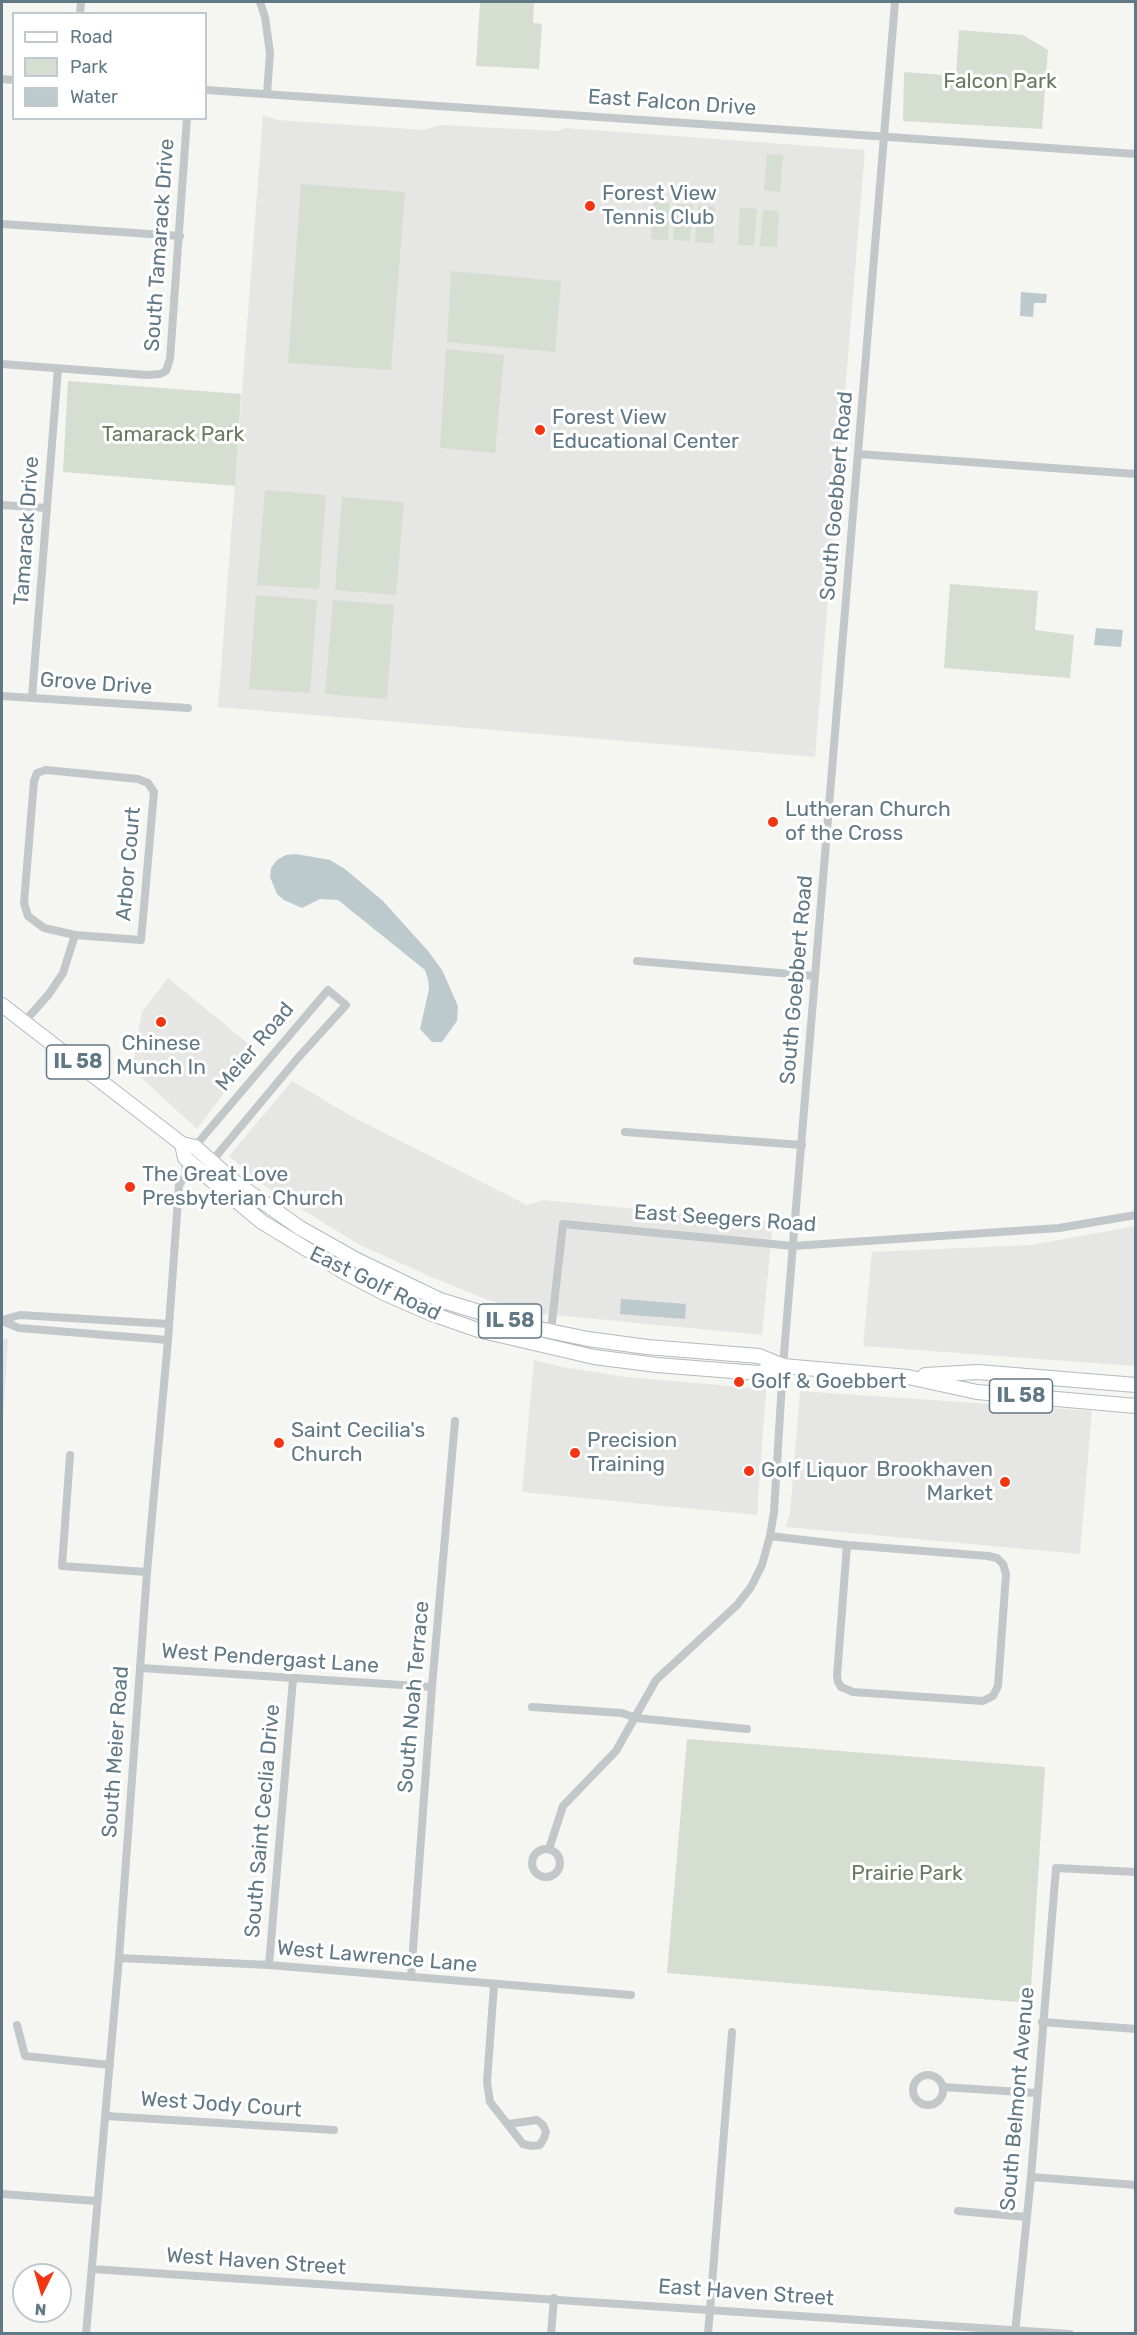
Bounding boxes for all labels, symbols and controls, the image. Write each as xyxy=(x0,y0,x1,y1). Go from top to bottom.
legend xyxy=(12,12,207,120)
text: Road xyxy=(70,26,113,48)
text: Park xyxy=(70,56,107,78)
park label: Falcon Park xyxy=(943,69,1057,95)
street label: East Falcon Drive xyxy=(587,85,757,121)
text: Water xyxy=(70,86,118,108)
street label: South Tamarack Drive xyxy=(140,138,180,352)
place label: Forest View Tennis Club xyxy=(602,181,717,231)
marker: Forest View Tennis Club xyxy=(583,199,597,213)
street label: South Goebbert Road xyxy=(815,390,859,602)
place label: Forest View Educational Center xyxy=(552,405,739,455)
park label: Tamarack Park xyxy=(102,422,244,448)
marker: Forest View Educational Center xyxy=(533,423,547,437)
street label: Tamarack Drive xyxy=(9,456,45,606)
street label: Grove Drive xyxy=(39,668,153,700)
place label: Lutheran Church of the Cross xyxy=(785,797,951,847)
street label: Arbor Court xyxy=(111,806,147,922)
marker: Lutheran Church of the Cross xyxy=(766,815,780,829)
street label: South Goebbert Road xyxy=(775,874,819,1086)
street label: Meier Road xyxy=(211,997,299,1097)
marker: Chinese Munch In xyxy=(154,1015,168,1029)
place label: Chinese Munch In xyxy=(116,1031,206,1081)
road number: IL 58 xyxy=(46,1045,110,1079)
place label: The Great Love Presbyterian Church xyxy=(142,1162,343,1212)
marker: The Great Love Presbyterian Church xyxy=(123,1180,137,1194)
street label: East Seegers Road xyxy=(633,1200,817,1238)
street label: East Golf Road xyxy=(305,1241,445,1327)
road number: IL 58 xyxy=(478,1304,542,1338)
place label: Golf & Goebbert xyxy=(751,1369,906,1395)
marker: Golf & Goebbert xyxy=(732,1375,746,1389)
road number: IL 58 xyxy=(990,1379,1052,1413)
place label: Saint Cecilia's Church xyxy=(291,1418,425,1468)
place label: Precision Training xyxy=(587,1428,677,1478)
marker: Saint Cecilia's Church xyxy=(272,1436,286,1450)
marker: Precision Training xyxy=(568,1446,582,1460)
place label: Brookhaven Market xyxy=(876,1457,993,1507)
place label: Golf Liquor xyxy=(761,1458,868,1484)
marker: Golf Liquor xyxy=(742,1464,756,1478)
marker: Brookhaven Market xyxy=(998,1475,1012,1489)
street label: South Noah Terrace xyxy=(393,1600,435,1794)
street label: West Pendergast Lane xyxy=(160,1639,380,1679)
street label: South Meier Road xyxy=(97,1665,135,1839)
street label: South Saint Ceclia Drive xyxy=(240,1703,286,1939)
park label: Prairie Park xyxy=(851,1861,963,1887)
street label: West Lawrence Lane xyxy=(276,1936,478,1978)
street label: South Belmont Avenue xyxy=(996,1986,1040,2212)
street label: West Jody Court xyxy=(139,2087,303,2123)
street label: West Haven Street xyxy=(165,2243,347,2281)
north arrow xyxy=(12,2263,72,2323)
street label: East Haven Street xyxy=(657,2274,835,2312)
text: N xyxy=(34,2299,47,2319)

